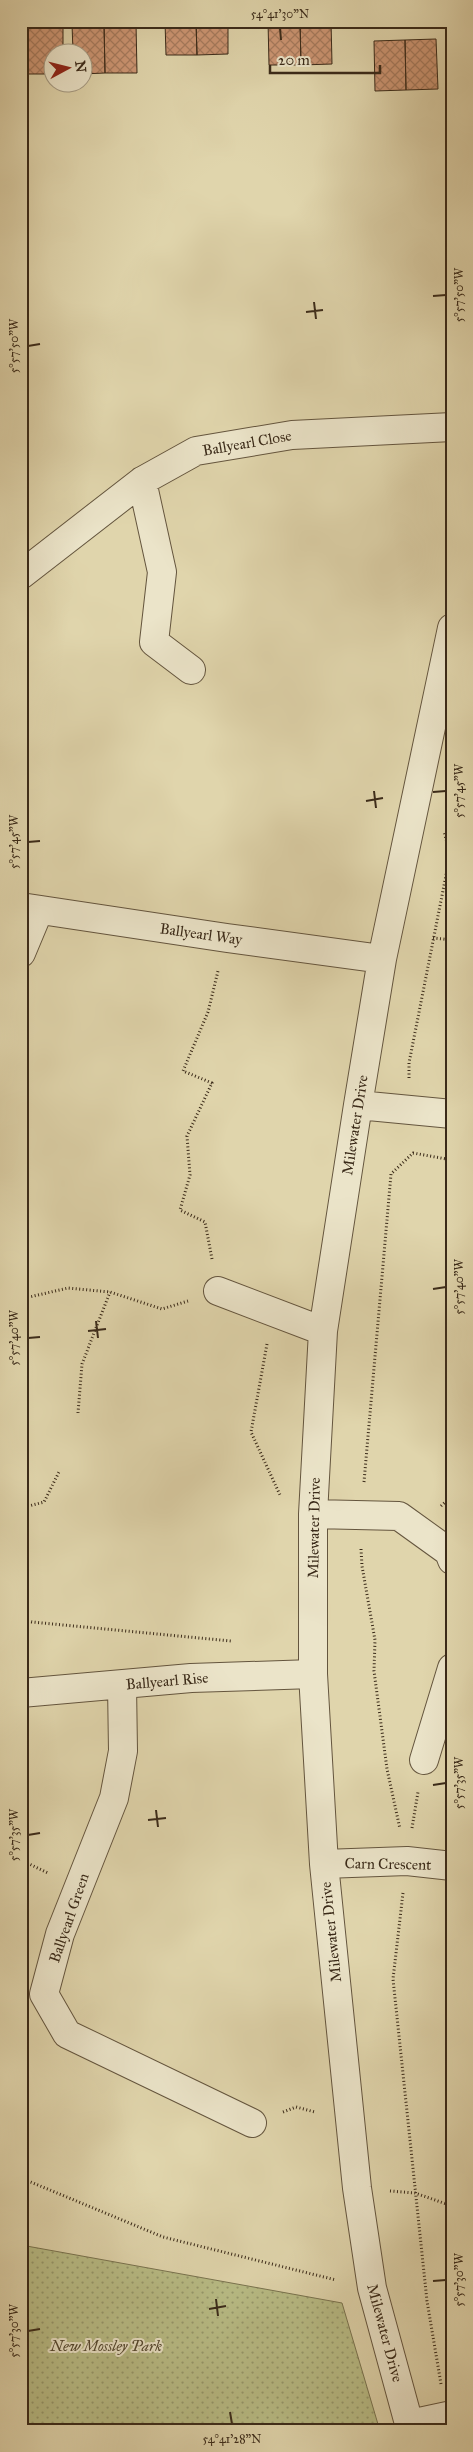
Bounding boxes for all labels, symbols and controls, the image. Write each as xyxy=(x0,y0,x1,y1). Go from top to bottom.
text: 54°41'30"N xyxy=(251,7,309,21)
north arrow xyxy=(42,42,92,92)
scale bar xyxy=(270,42,380,74)
text: 20 m xyxy=(278,51,310,69)
text: N xyxy=(71,60,90,74)
text: 5°57'50"W xyxy=(452,267,466,322)
text: 5°57'50"W xyxy=(7,318,21,373)
street label: Ballyearl Close xyxy=(201,426,293,460)
text: 5°57'45"W xyxy=(452,763,466,818)
text: 5°57'45"W xyxy=(7,814,21,869)
street label: Ballyearl Way xyxy=(159,919,244,949)
street label: Milewater Drive xyxy=(338,1074,372,1176)
text: 5°57'40"W xyxy=(452,1259,466,1315)
text: 5°57'40"W xyxy=(7,1310,21,1366)
street label: Milewater Drive xyxy=(304,1477,324,1579)
street label: Ballyearl Rise xyxy=(125,1668,209,1694)
text: 5°57'35"W xyxy=(452,1756,466,1809)
text: 5°57'35"W xyxy=(7,1808,21,1861)
street label: Carn Crescent xyxy=(344,1854,432,1874)
street label: Ballyearl Green xyxy=(45,1871,93,1965)
street label: Milewater Drive xyxy=(317,1881,345,1983)
text: 5°57'30"W xyxy=(452,2253,466,2307)
street label: Milewater Drive xyxy=(363,2282,407,2384)
text: 5°57'30"W xyxy=(7,2304,21,2358)
park label: New Mossley Park xyxy=(49,2337,162,2355)
text: 54°41'28"N xyxy=(203,2432,261,2446)

